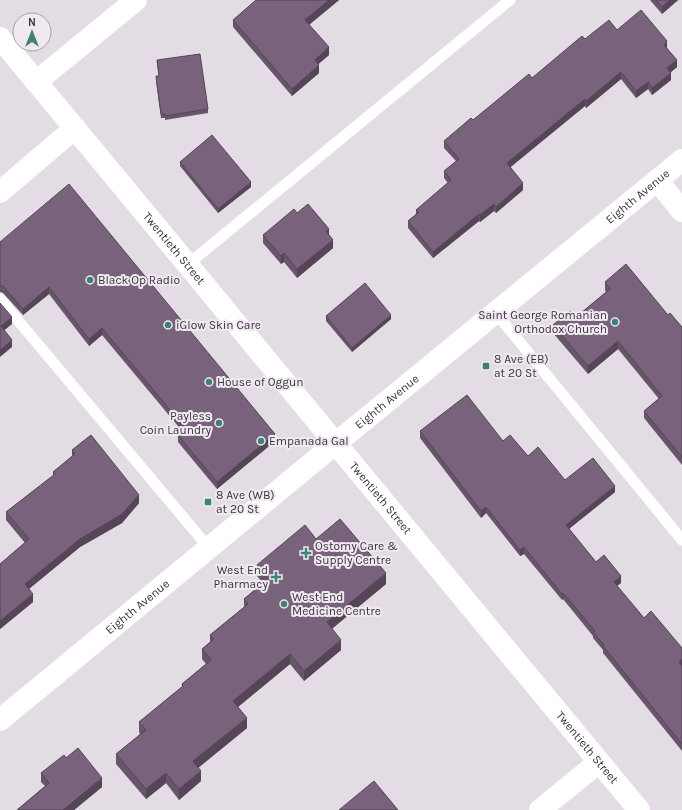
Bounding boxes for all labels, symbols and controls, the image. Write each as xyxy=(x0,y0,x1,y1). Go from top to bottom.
north arrow xyxy=(12,12,52,52)
text: N xyxy=(28,16,36,29)
street label: Eighth Avenue xyxy=(603,166,672,227)
street label: Twentieth Street xyxy=(140,209,208,288)
place label: Black Op Radio xyxy=(98,273,180,287)
marker: Black Op Radio xyxy=(85,275,95,285)
place label: Saint George Romanian Orthodox Church xyxy=(478,308,607,336)
marker: Saint George Romanian Orthodox Church xyxy=(610,317,620,327)
place label: iGlow Skin Care xyxy=(176,318,261,332)
marker: iGlow Skin Care xyxy=(163,320,173,330)
place label: 8 Ave (EB) at 20 St xyxy=(494,352,549,380)
marker: 8 Ave (EB) at 20 St xyxy=(481,361,491,371)
street label: Eighth Avenue xyxy=(352,371,422,432)
place label: House of Oggun xyxy=(217,375,304,389)
marker: House of Oggun xyxy=(204,377,214,387)
place label: Payless Coin Laundry xyxy=(140,409,211,437)
marker: Payless Coin Laundry xyxy=(214,418,224,428)
place label: Empanada Gal xyxy=(269,434,349,448)
marker: Empanada Gal xyxy=(256,436,266,446)
street label: Twentieth Street xyxy=(347,459,415,537)
place label: 8 Ave (WB) at 20 St xyxy=(216,488,275,516)
marker: 8 Ave (WB) at 20 St xyxy=(203,497,213,507)
place label: Ostomy Care & Supply Centre xyxy=(315,539,398,567)
marker: Ostomy Care & Supply Centre xyxy=(300,547,312,559)
place label: West End Pharmacy xyxy=(214,563,268,591)
marker: West End Pharmacy xyxy=(271,572,281,582)
street label: Eighth Avenue xyxy=(103,576,172,637)
place label: West End Medicine Centre xyxy=(292,590,381,618)
marker: West End Medicine Centre xyxy=(279,599,289,609)
street label: Twentieth Street xyxy=(553,708,622,787)

